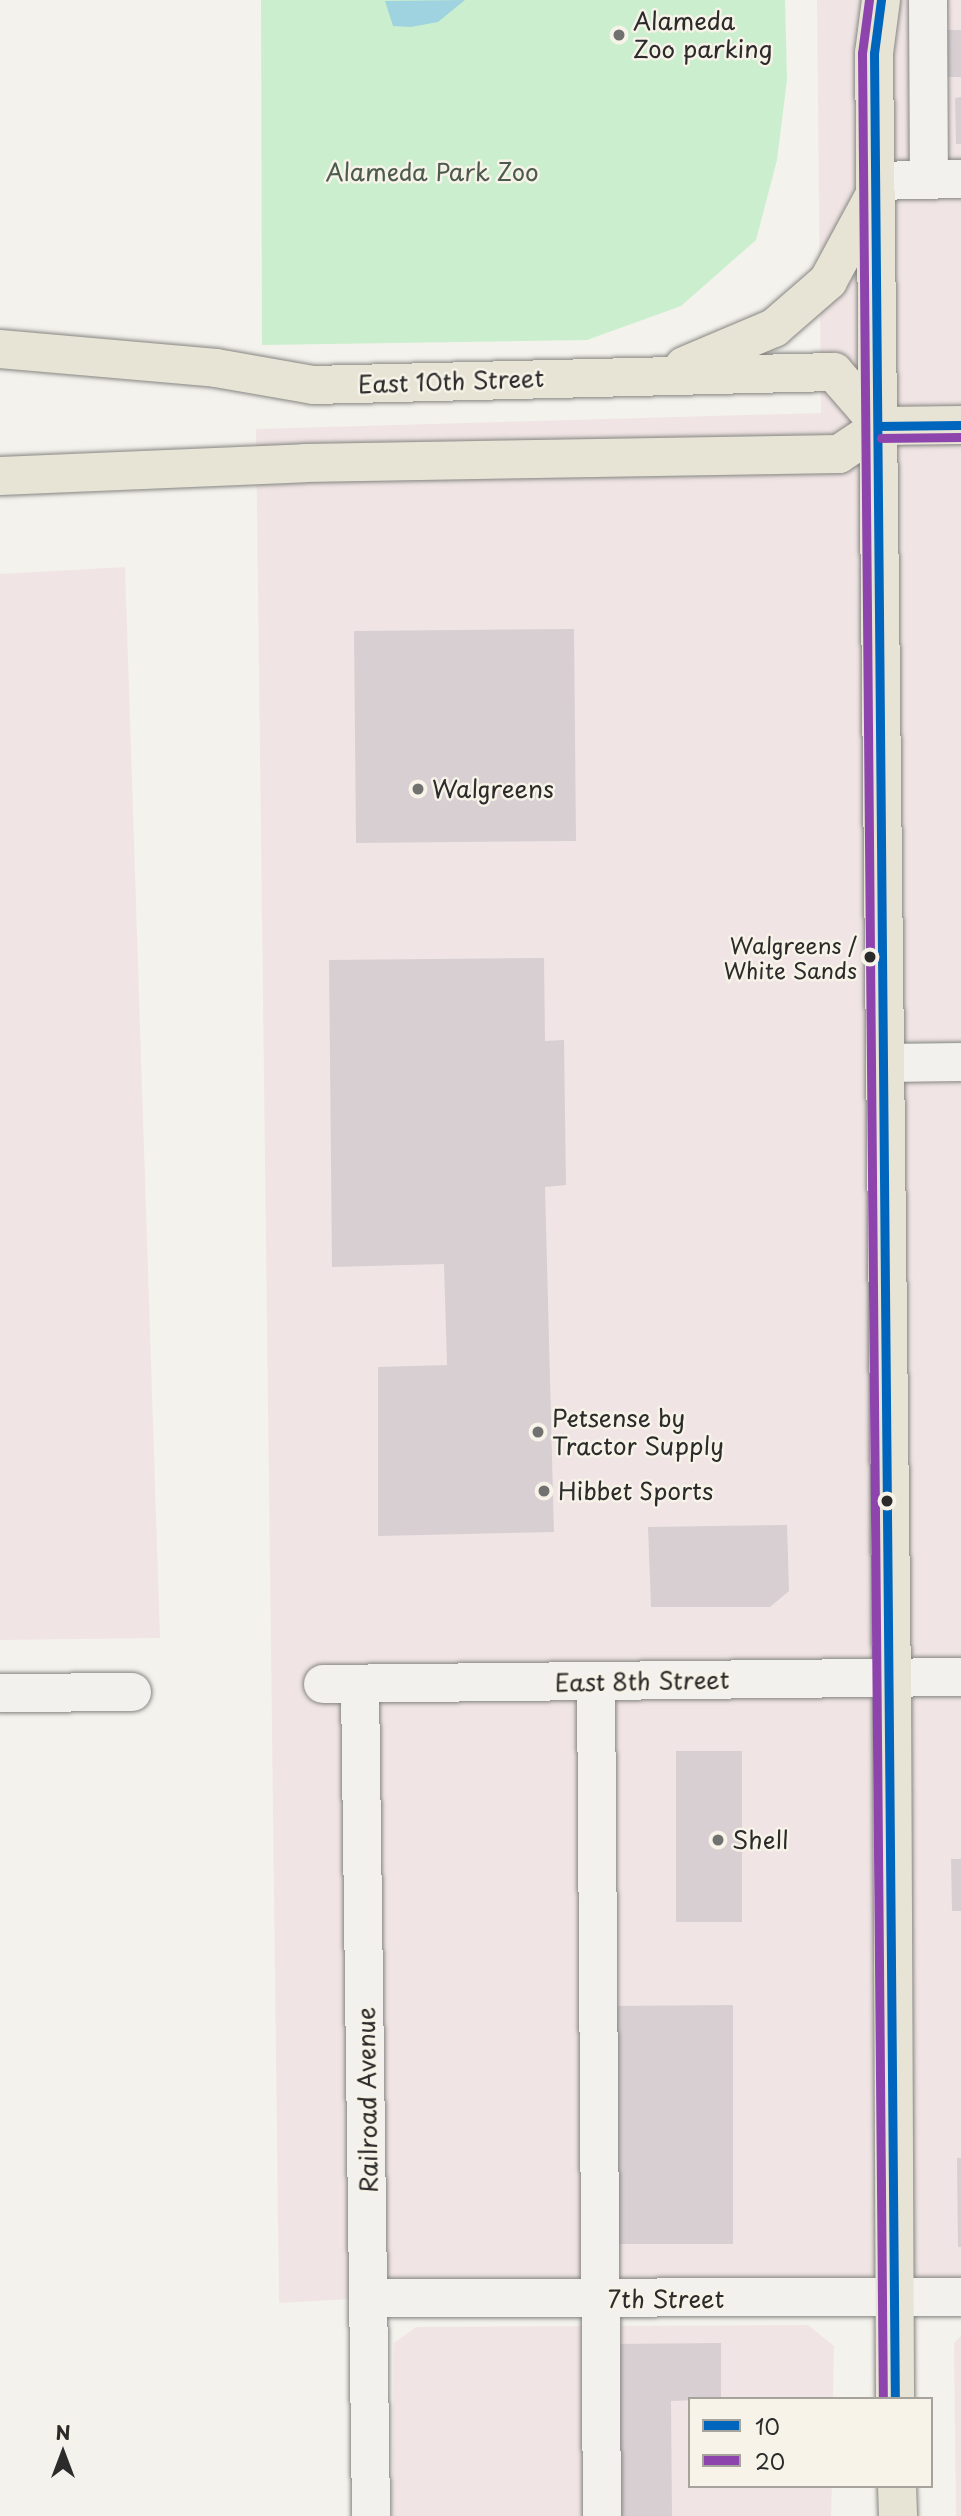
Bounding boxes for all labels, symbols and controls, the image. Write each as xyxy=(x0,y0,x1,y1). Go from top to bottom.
place label: Alameda Zoo parking xyxy=(633,7,773,63)
marker: Alameda Zoo parking xyxy=(611,27,627,43)
park label: Alameda Park Zoo xyxy=(325,158,539,186)
street label: East 10th Street xyxy=(357,363,545,399)
place label: Walgreens xyxy=(432,775,554,803)
marker: Walgreens xyxy=(410,781,426,797)
place label: Walgreens / White Sands xyxy=(724,931,857,982)
marker: Walgreens / White Sands xyxy=(863,950,877,964)
place label: Petsense by Tractor Supply xyxy=(552,1404,723,1460)
marker: Petsense by Tractor Supply xyxy=(530,1424,546,1440)
place label: Hibbet Sports xyxy=(558,1477,716,1505)
marker: Hibbet Sports xyxy=(536,1483,552,1499)
unlabelled marker xyxy=(880,1494,894,1508)
street label: East 8th Street xyxy=(554,1665,730,1697)
place label: Shell xyxy=(732,1826,789,1854)
marker: Shell xyxy=(710,1832,726,1848)
street label: Railroad Avenue xyxy=(351,2006,383,2194)
street label: 7th Street xyxy=(608,2285,724,2313)
legend xyxy=(688,2397,933,2488)
text: 10 xyxy=(755,2410,780,2442)
north arrow xyxy=(28,2418,98,2488)
text: N xyxy=(55,2418,71,2446)
text: 20 xyxy=(755,2445,785,2477)

